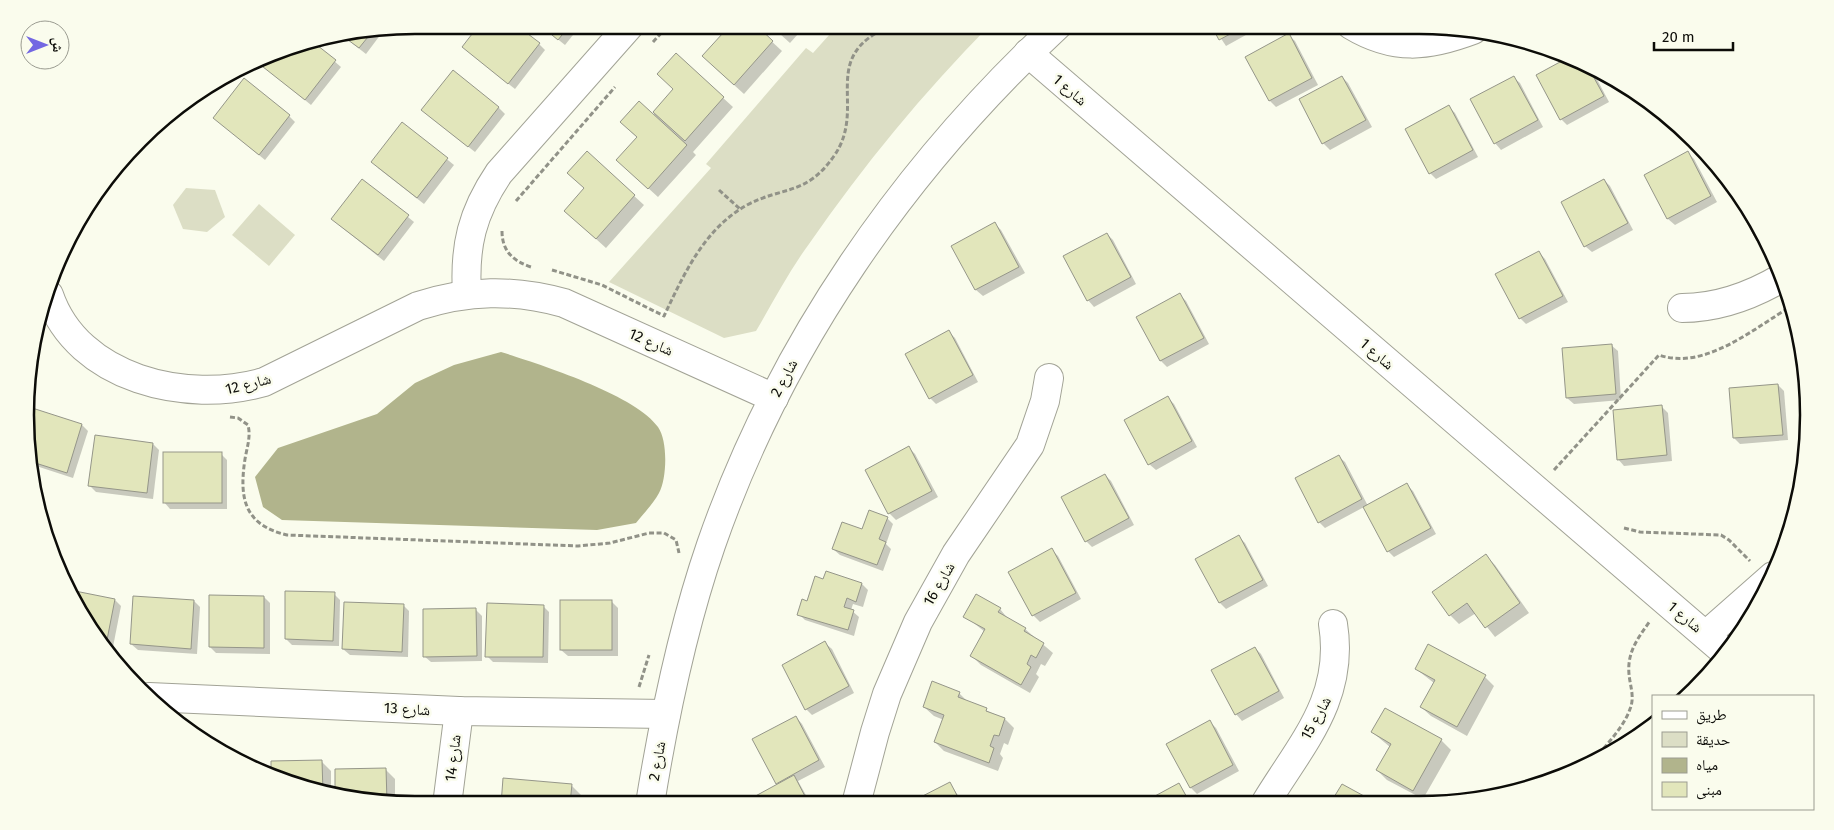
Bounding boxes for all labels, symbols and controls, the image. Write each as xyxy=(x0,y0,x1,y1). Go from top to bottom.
north arrow xyxy=(20,20,70,70)
scale bar xyxy=(1654,20,1733,52)
text: 20 m xyxy=(1662,28,1695,46)
text: ش xyxy=(49,38,66,53)
street label: شارع 1 xyxy=(1049,70,1091,110)
street label: شارع 12 xyxy=(626,324,676,361)
street label: شارع 1 xyxy=(1356,334,1398,374)
street label: شارع 2 xyxy=(767,356,802,400)
street label: شارع 12 xyxy=(223,370,273,399)
street label: شارع 16 xyxy=(919,559,959,609)
street label: شارع 1 xyxy=(1664,598,1706,637)
street label: شارع 15 xyxy=(1297,693,1336,743)
legend xyxy=(1652,695,1814,810)
street label: شارع 13 xyxy=(383,699,431,720)
text: طريق xyxy=(1696,706,1727,725)
text: حديقة xyxy=(1696,731,1731,749)
street label: شارع 14 xyxy=(441,733,466,783)
street label: شارع 2 xyxy=(645,740,670,782)
text: مياه xyxy=(1696,756,1718,774)
text: مبنى xyxy=(1696,781,1722,800)

